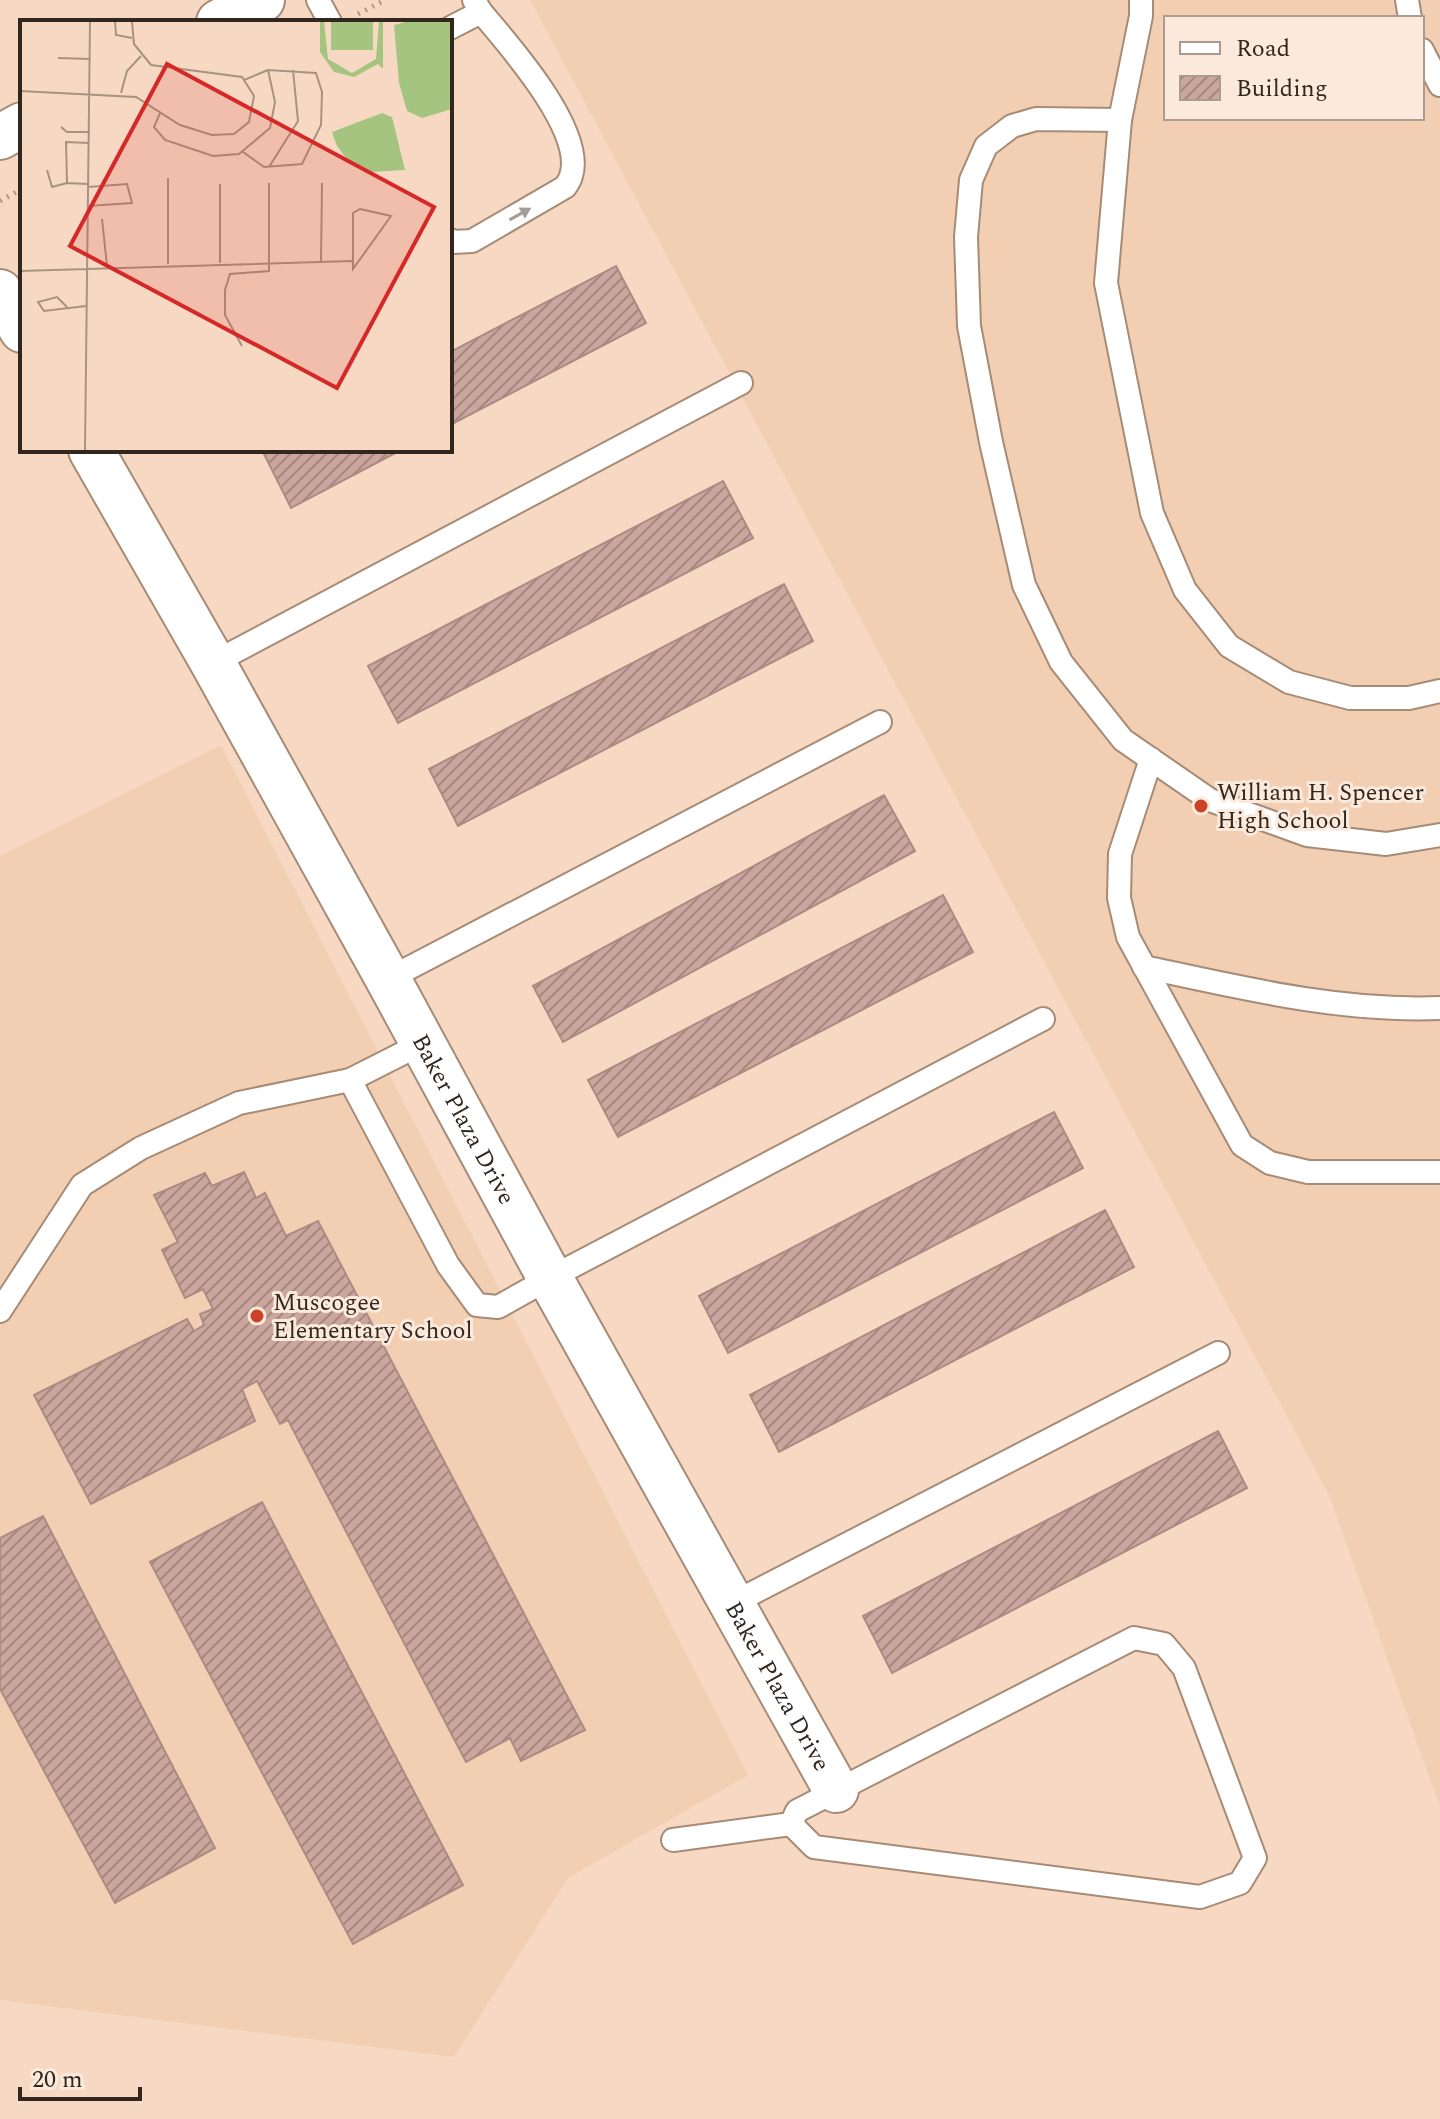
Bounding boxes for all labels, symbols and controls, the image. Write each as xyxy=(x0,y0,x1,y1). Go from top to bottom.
legend xyxy=(1164,16,1424,120)
inset map xyxy=(20,20,452,452)
text: Road xyxy=(1236,31,1290,67)
text: Building xyxy=(1236,71,1328,107)
one-way arrow xyxy=(509,207,531,221)
place label: William H. Spencer High School xyxy=(1217,775,1424,839)
marker: William H. Spencer High School xyxy=(1192,797,1210,815)
street label: Baker Plaza Drive xyxy=(402,1028,524,1211)
place label: Muscogee Elementary School xyxy=(273,1285,473,1349)
marker: Muscogee Elementary School xyxy=(248,1307,266,1325)
street label: Baker Plaza Drive xyxy=(715,1595,839,1778)
scale bar xyxy=(20,2051,140,2101)
text: 20 m xyxy=(32,2062,83,2098)

